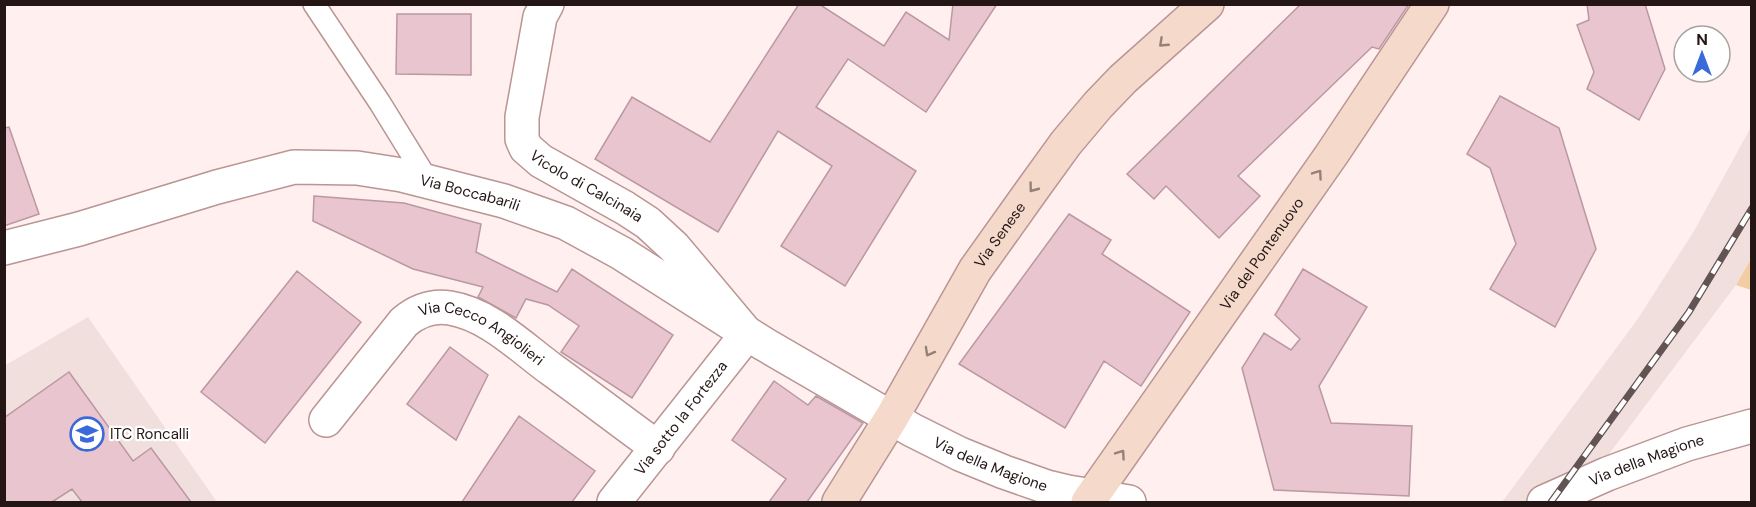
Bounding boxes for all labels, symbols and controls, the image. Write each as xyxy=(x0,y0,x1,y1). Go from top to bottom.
north arrow xyxy=(1672,24,1732,84)
text: N xyxy=(1696,29,1708,50)
one-way arrow xyxy=(1159,36,1170,47)
street label: Vicolo di Calcinaia xyxy=(526,146,647,227)
street label: Via Boccabarili xyxy=(418,170,523,216)
one-way arrow xyxy=(1311,170,1322,181)
one-way arrow xyxy=(1029,181,1040,192)
street label: Via del Pontenuovo xyxy=(1215,194,1308,314)
street label: Via Senese xyxy=(970,198,1030,272)
street label: Via Cecco Angiolieri xyxy=(416,297,548,370)
one-way arrow xyxy=(924,346,936,356)
street label: Via sotto la Fortezza xyxy=(630,357,732,479)
school or university icon: ITC Roncalli xyxy=(69,416,105,452)
place label: ITC Roncalli xyxy=(110,424,189,444)
street label: Via della Magione xyxy=(1586,430,1706,491)
street label: Via della Magione xyxy=(930,432,1050,496)
one-way arrow xyxy=(1114,450,1125,461)

